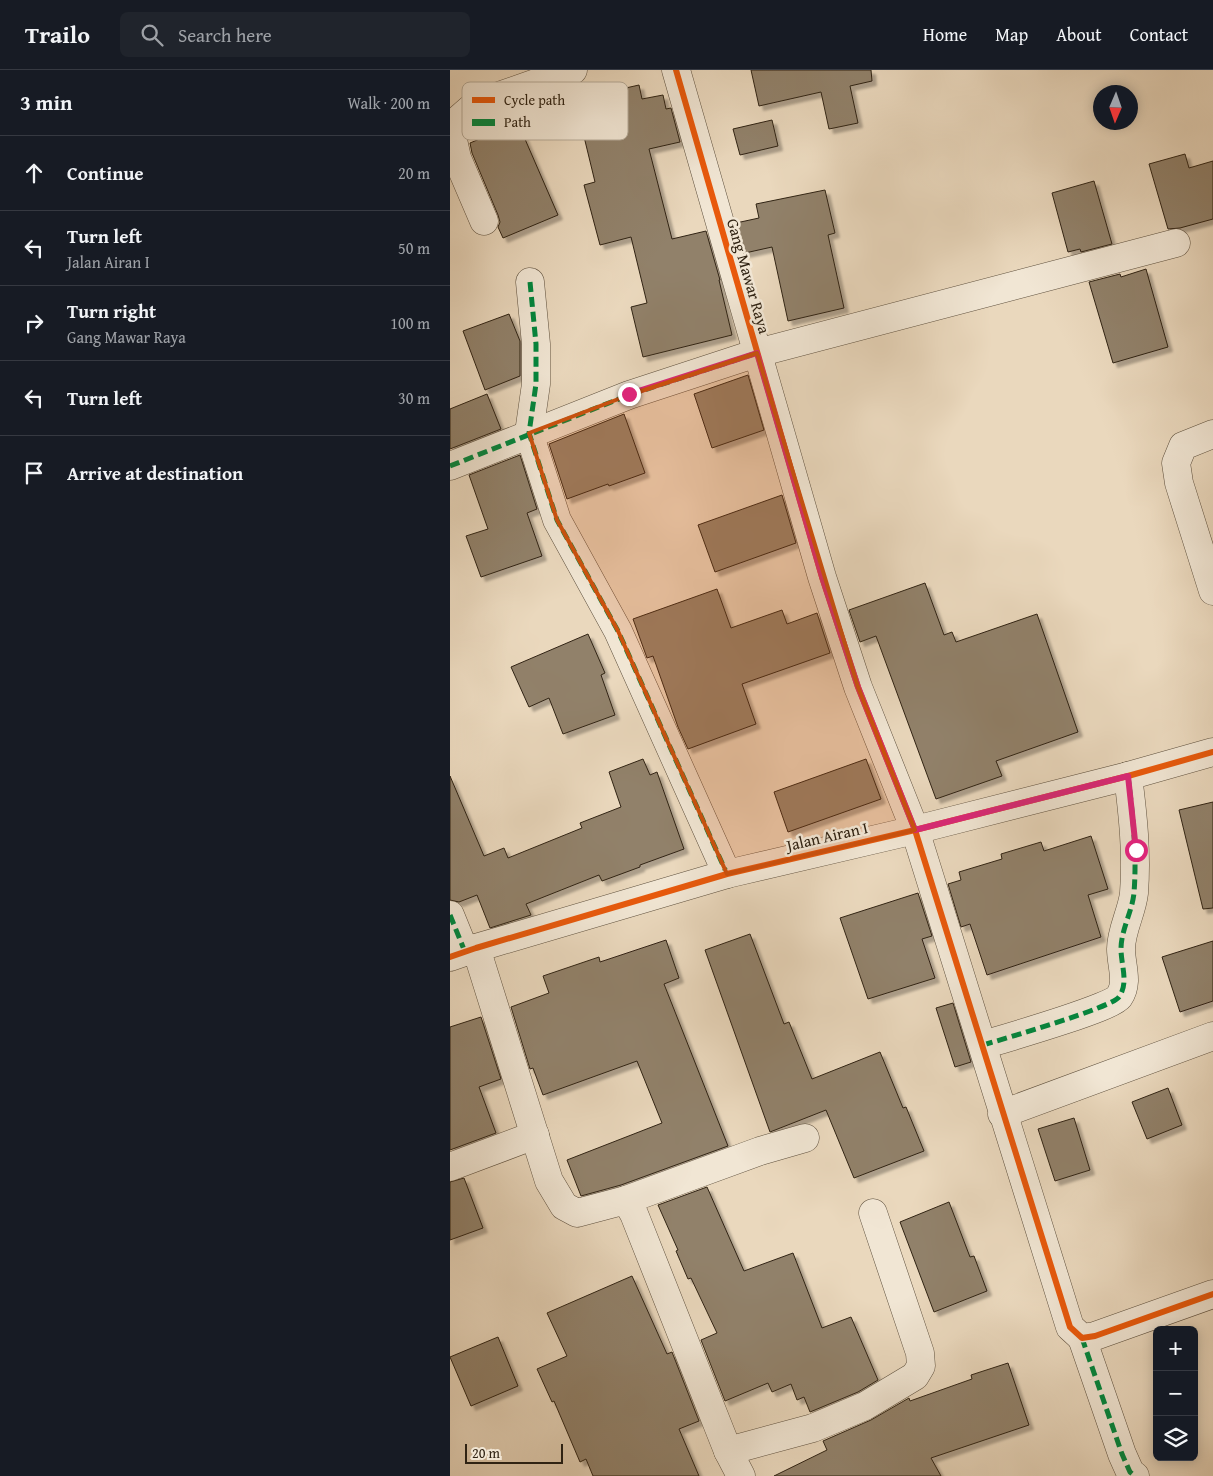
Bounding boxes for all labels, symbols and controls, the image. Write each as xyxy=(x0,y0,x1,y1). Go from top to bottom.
search box xyxy=(120,12,470,57)
text: Trailo xyxy=(25,17,90,52)
icon: search xyxy=(138,21,166,49)
text: Search here xyxy=(178,21,272,49)
text: Home xyxy=(923,21,967,48)
text: Map xyxy=(995,21,1028,48)
text: About xyxy=(1056,21,1102,48)
text: Contact xyxy=(1130,21,1188,48)
legend xyxy=(462,82,628,140)
north arrow xyxy=(1093,85,1138,130)
text: 3 min xyxy=(20,87,72,118)
text: Cycle path xyxy=(504,90,565,110)
text: Walk · 200 m xyxy=(347,91,430,115)
text: Path xyxy=(504,112,531,132)
icon: ahead xyxy=(20,159,48,187)
text: Continue xyxy=(67,159,144,187)
text: 20 m xyxy=(398,161,430,185)
street label: Gang Mawar Raya xyxy=(721,216,777,337)
text: Turn left xyxy=(67,222,142,250)
icon: left xyxy=(20,234,48,262)
text: 50 m xyxy=(398,236,430,260)
text: Jalan Airan I xyxy=(67,250,150,274)
text: Turn right xyxy=(67,297,156,325)
icon: right xyxy=(20,309,48,337)
text: 100 m xyxy=(390,311,430,335)
text: Gang Mawar Raya xyxy=(67,325,186,349)
route end xyxy=(618,383,641,406)
icon: left xyxy=(20,384,48,412)
text: Turn left xyxy=(67,384,142,412)
text: 30 m xyxy=(398,386,430,410)
icon: arrive xyxy=(20,459,48,487)
text: Arrive at destination xyxy=(67,459,243,487)
street label: Jalan Airan I xyxy=(782,815,870,857)
route start xyxy=(1125,839,1148,862)
map controls xyxy=(1153,1326,1198,1461)
button: + xyxy=(1153,1326,1198,1371)
button: − xyxy=(1153,1371,1198,1416)
button: layers xyxy=(1153,1416,1198,1461)
scale bar xyxy=(465,1441,562,1464)
text: 20 m xyxy=(472,1443,500,1463)

